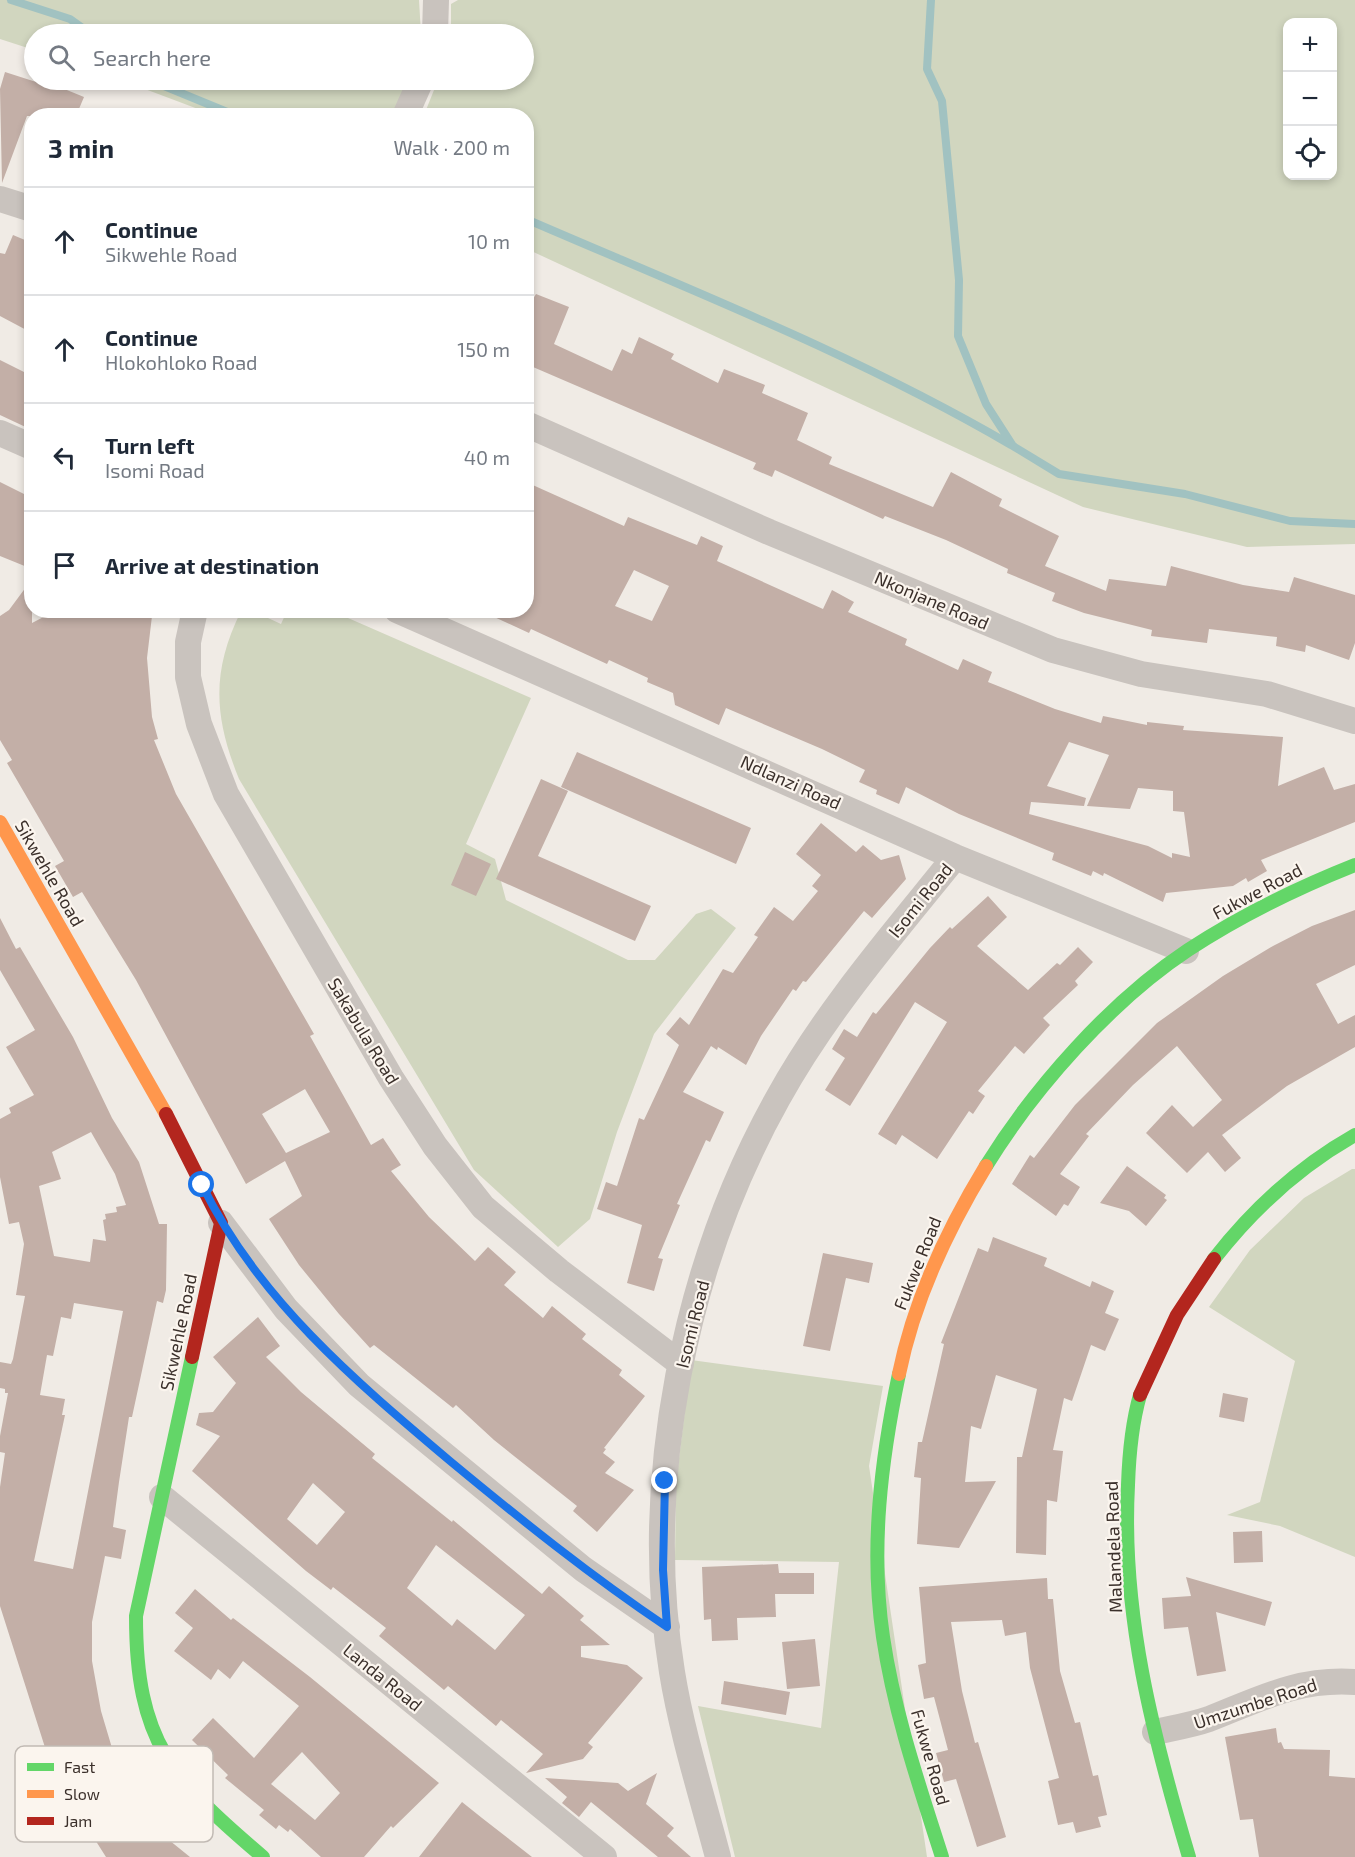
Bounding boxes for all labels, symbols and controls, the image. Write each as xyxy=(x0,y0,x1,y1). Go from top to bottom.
map controls xyxy=(1283,18,1337,180)
button: + xyxy=(1283,18,1337,72)
search box xyxy=(24,24,534,90)
icon: search xyxy=(45,41,78,74)
text: Search here xyxy=(93,44,211,70)
button: − xyxy=(1283,72,1337,126)
button: locate xyxy=(1283,126,1337,180)
text: 3 min xyxy=(48,132,114,163)
text: Walk · 200 m xyxy=(393,135,510,159)
text: Continue xyxy=(105,216,198,242)
icon: ahead xyxy=(48,225,81,258)
text: 10 m xyxy=(468,229,510,253)
text: Sikwehle Road xyxy=(105,242,237,266)
text: Continue xyxy=(105,324,198,350)
icon: ahead xyxy=(48,333,81,366)
text: 150 m xyxy=(457,337,510,361)
text: Hlokohloko Road xyxy=(105,350,258,374)
text: Turn left xyxy=(105,432,194,458)
icon: left xyxy=(48,441,81,474)
text: 40 m xyxy=(464,445,510,469)
text: Isomi Road xyxy=(105,458,205,482)
icon: arrive xyxy=(48,549,81,582)
text: Arrive at destination xyxy=(105,552,319,578)
street label: Nkonjane Road xyxy=(871,566,993,634)
street label: Ndlanzi Road xyxy=(737,750,845,814)
street label: Sikwehle Road xyxy=(11,816,89,930)
street label: Isomi Road xyxy=(883,858,957,942)
street label: Fukwe Road xyxy=(1208,858,1306,924)
street label: Sakabula Road xyxy=(324,974,404,1088)
route start xyxy=(188,1171,214,1197)
street label: Fukwe Road xyxy=(888,1213,946,1313)
street label: Sikwehle Road xyxy=(155,1271,201,1393)
street label: Isomi Road xyxy=(670,1278,714,1370)
route end xyxy=(651,1467,677,1493)
street label: Malandela Road xyxy=(1100,1481,1126,1613)
street label: Landa Road xyxy=(339,1638,427,1716)
street label: Umzumbe Road xyxy=(1191,1673,1319,1733)
street label: Fukwe Road xyxy=(907,1707,955,1807)
legend xyxy=(15,1746,213,1842)
text: Fast xyxy=(64,1757,95,1776)
text: Slow xyxy=(64,1784,100,1803)
text: Jam xyxy=(64,1811,92,1830)

